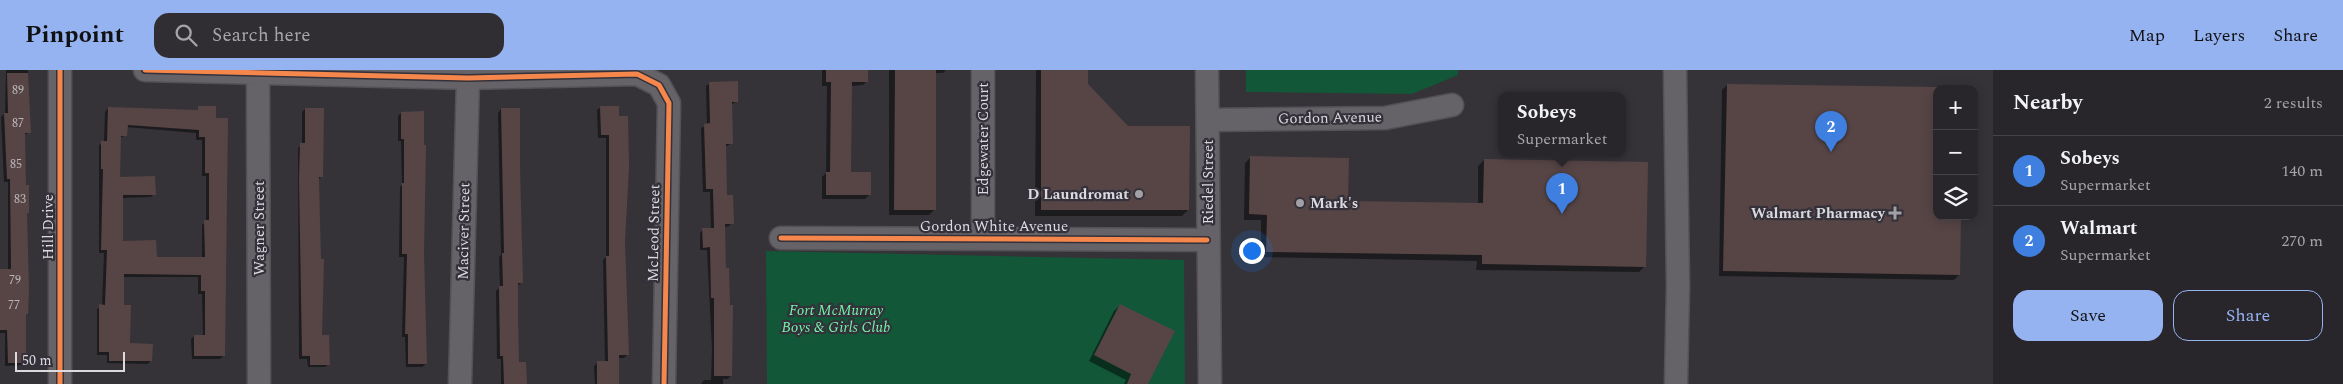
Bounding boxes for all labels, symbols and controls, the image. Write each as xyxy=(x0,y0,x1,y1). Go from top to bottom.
search box xyxy=(154,13,504,58)
text: Pinpoint xyxy=(25,17,124,53)
icon: search xyxy=(172,21,200,49)
text: Search here xyxy=(212,21,310,50)
text: Map xyxy=(2129,22,2165,49)
text: Layers xyxy=(2193,22,2245,49)
text: Share xyxy=(2273,22,2318,49)
house number: 89 xyxy=(12,81,24,100)
street label: Edgewater Court xyxy=(972,82,995,196)
map controls xyxy=(1933,85,1978,220)
button: + xyxy=(1933,85,1978,130)
text: Nearby xyxy=(2013,87,2083,119)
text: 2 results xyxy=(2264,91,2323,115)
popup xyxy=(1498,92,1626,157)
text: Sobeys xyxy=(1517,98,1577,127)
street label: Gordon Avenue xyxy=(1278,106,1382,130)
pin: 2 xyxy=(1815,111,1847,152)
house number: 87 xyxy=(12,114,24,133)
text: Supermarket xyxy=(1517,127,1607,151)
button: − xyxy=(1933,130,1978,175)
street label: Riedel Street xyxy=(1197,139,1220,225)
text: Sobeys xyxy=(2060,144,2120,173)
house number: 85 xyxy=(10,155,22,174)
text: 1 xyxy=(2025,159,2033,183)
text: 140 m xyxy=(2281,159,2323,183)
pin: 1 xyxy=(1546,173,1578,214)
text: Supermarket xyxy=(2060,173,2151,197)
button: layers xyxy=(1933,175,1978,220)
street label: Wagner Street xyxy=(248,181,271,275)
street label: Maciver Street xyxy=(452,182,476,280)
place label: D Laundromat xyxy=(1027,183,1129,206)
street label: McLeod Street xyxy=(642,184,666,282)
marker: D Laundromat xyxy=(1133,188,1145,200)
house number: 83 xyxy=(14,190,26,209)
place label: Mark's xyxy=(1310,192,1358,215)
street label: Hill Drive xyxy=(37,194,60,260)
marker: Mark's xyxy=(1294,197,1306,209)
place label: Walmart Pharmacy xyxy=(1751,202,1886,225)
marker: Walmart Pharmacy xyxy=(1889,207,1901,219)
text: Walmart xyxy=(2060,214,2137,243)
street label: Gordon White Avenue xyxy=(920,215,1068,238)
text: 2 xyxy=(2025,229,2033,253)
text: 270 m xyxy=(2281,229,2323,253)
your location xyxy=(1239,238,1265,264)
text: Supermarket xyxy=(2060,243,2151,267)
house number: 79 xyxy=(9,271,21,290)
button: Save xyxy=(2013,290,2163,341)
button: Share xyxy=(2173,290,2323,341)
house number: 77 xyxy=(8,296,20,315)
park label: Fort McMurray Boys & Girls Club xyxy=(781,299,891,339)
scale bar xyxy=(15,349,125,372)
text: 50 m xyxy=(22,350,52,371)

